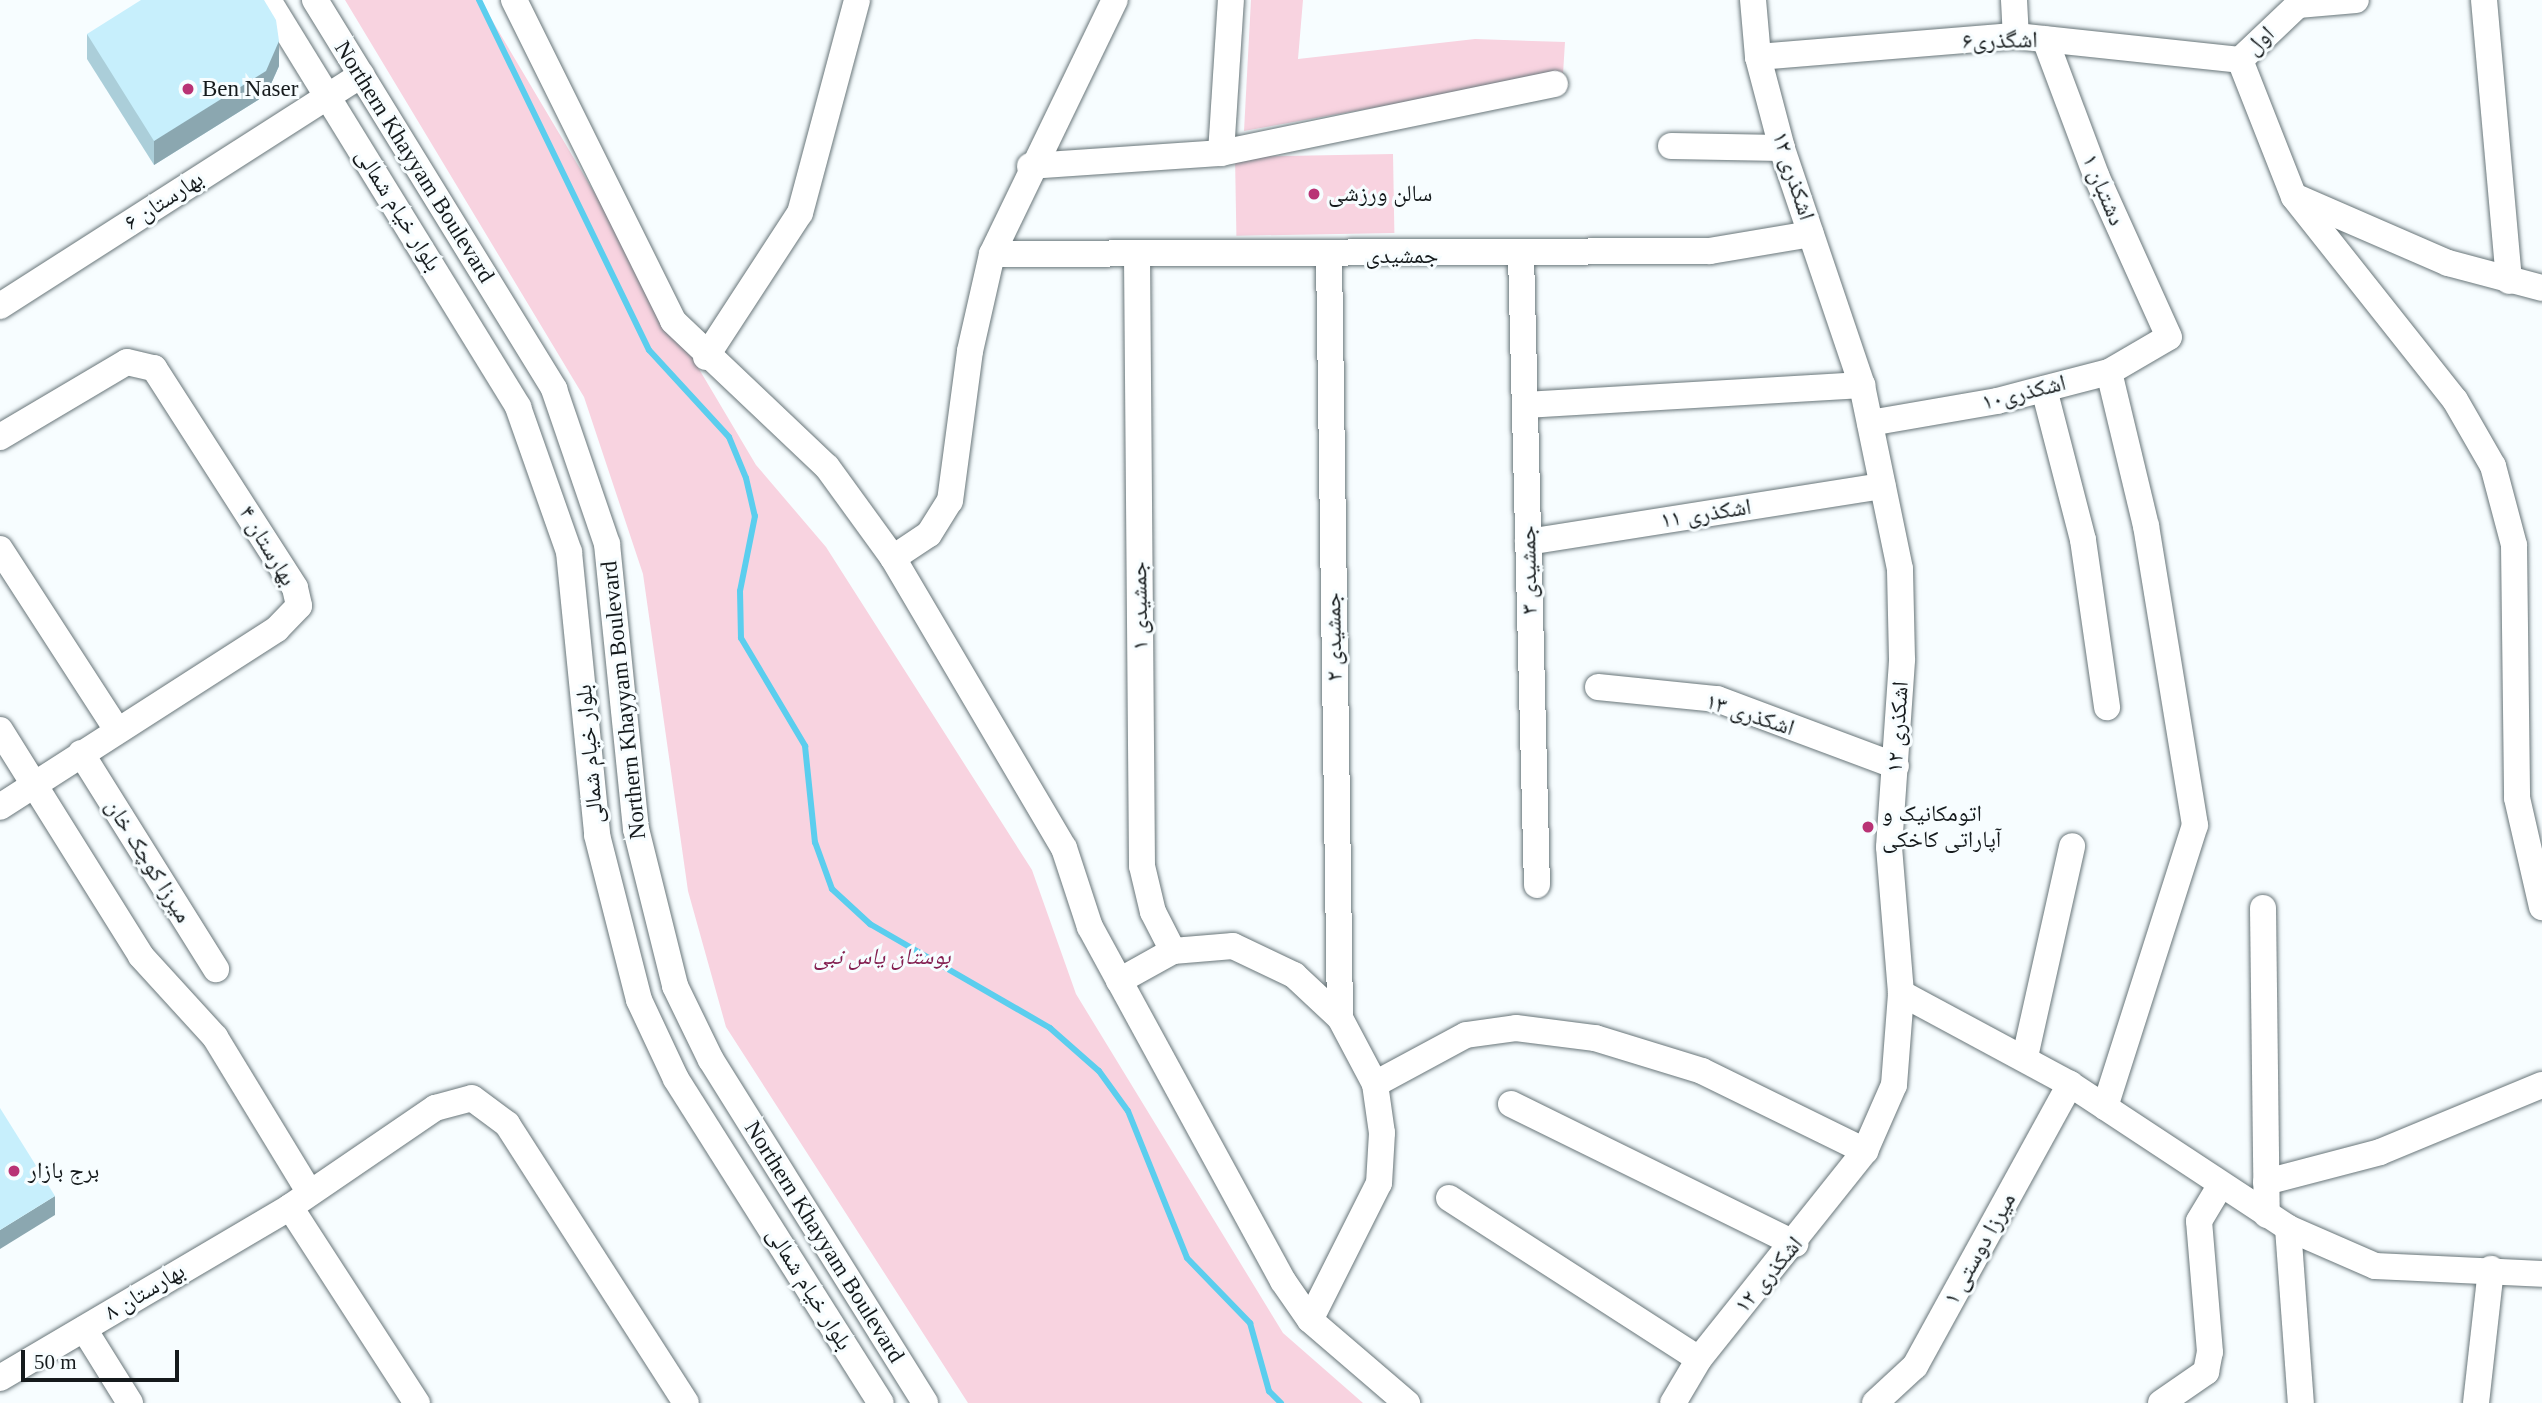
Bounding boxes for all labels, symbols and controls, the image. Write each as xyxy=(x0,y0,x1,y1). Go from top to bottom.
street label: اول xyxy=(2240,21,2280,61)
street label: اشگذری۶ xyxy=(1962,27,2038,55)
street label: Northern Khayyam Boulevard xyxy=(328,36,500,288)
place label: Ben Naser xyxy=(202,75,298,103)
marker: Ben Naser xyxy=(180,81,196,97)
street label: اشکذری ۱۲ xyxy=(1766,128,1820,224)
street label: بلوار خیام شمالی xyxy=(349,143,447,277)
street label: دشتبان ۱ xyxy=(2076,150,2130,230)
street label: بهارستان ۶ xyxy=(119,165,209,237)
place label: سالن ورزشی xyxy=(1328,180,1432,208)
marker: سالن ورزشی xyxy=(1306,186,1322,202)
street label: جمشیدی xyxy=(1366,242,1438,270)
street label: اشکذری۱۰ xyxy=(1979,369,2069,417)
street label: اشکذری ۱۱ xyxy=(1659,493,1753,535)
street label: بهارستان ۴ xyxy=(232,501,302,591)
street label: جمشیدی ۳ xyxy=(1514,525,1544,615)
street label: Northern Khayyam Boulevard xyxy=(596,559,652,841)
street label: جمشیدی ۱ xyxy=(1125,561,1155,651)
street label: جمشیدی ۲ xyxy=(1319,592,1349,682)
street label: اشکذری ۱۲ xyxy=(1881,680,1915,774)
street label: بلوار خیام شمالی xyxy=(570,683,610,825)
street label: اشکذری ۱۳ xyxy=(1702,688,1798,742)
street label: میرزا کوچک خان xyxy=(99,794,197,928)
place label: اتومکانیک و آپاراتی کاخکی xyxy=(1882,800,2001,854)
marker: اتومکانیک و آپاراتی کاخکی xyxy=(1860,819,1876,835)
park label: بوستان یاس نبی xyxy=(813,943,951,971)
street label: Northern Khayyam Boulevard xyxy=(738,1116,910,1368)
place label: برج بازار xyxy=(28,1157,99,1185)
marker: برج بازار xyxy=(6,1163,22,1179)
street label: میرزا دوستی ۱ xyxy=(1938,1188,2022,1310)
street label: بلوار خیام شمالی xyxy=(760,1222,858,1356)
street label: اشکذری ۱۲ xyxy=(1729,1231,1809,1319)
street label: بهارستان ۸ xyxy=(100,1257,190,1327)
scale bar xyxy=(24,1336,182,1380)
text: 50 m xyxy=(34,1350,77,1374)

